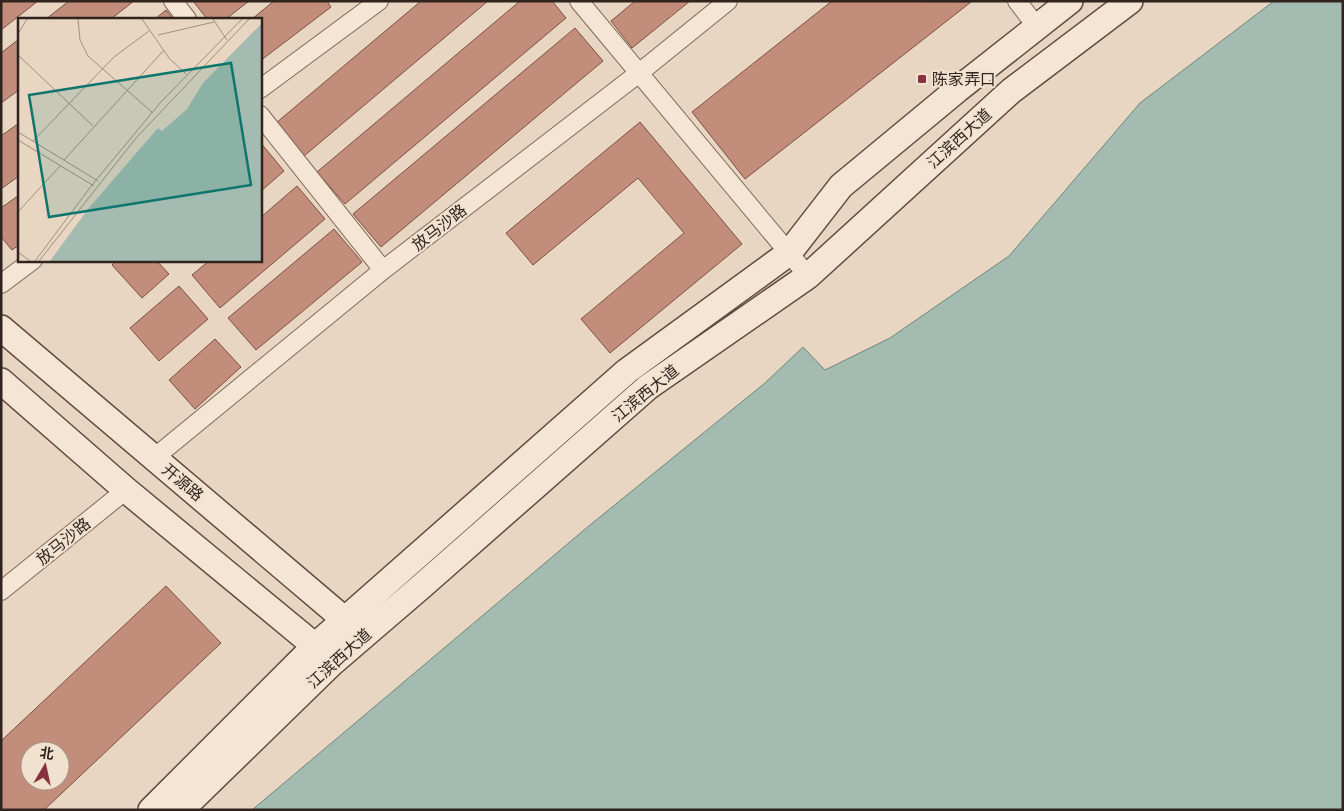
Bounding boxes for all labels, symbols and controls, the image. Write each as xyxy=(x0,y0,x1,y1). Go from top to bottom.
inset map xyxy=(18,18,261,261)
place label: 陈家弄口 xyxy=(932,71,996,88)
marker: 陈家弄口 xyxy=(916,73,928,85)
street label: 江滨西大道 xyxy=(924,105,995,171)
street label: 放马沙路 xyxy=(409,201,470,254)
street label: 江滨西大道 xyxy=(609,362,682,425)
street label: 开源路 xyxy=(159,460,207,504)
street label: 放马沙路 xyxy=(33,515,94,568)
street label: 江滨西大道 xyxy=(304,625,375,691)
north arrow xyxy=(20,741,70,791)
text: 北 xyxy=(39,745,55,762)

